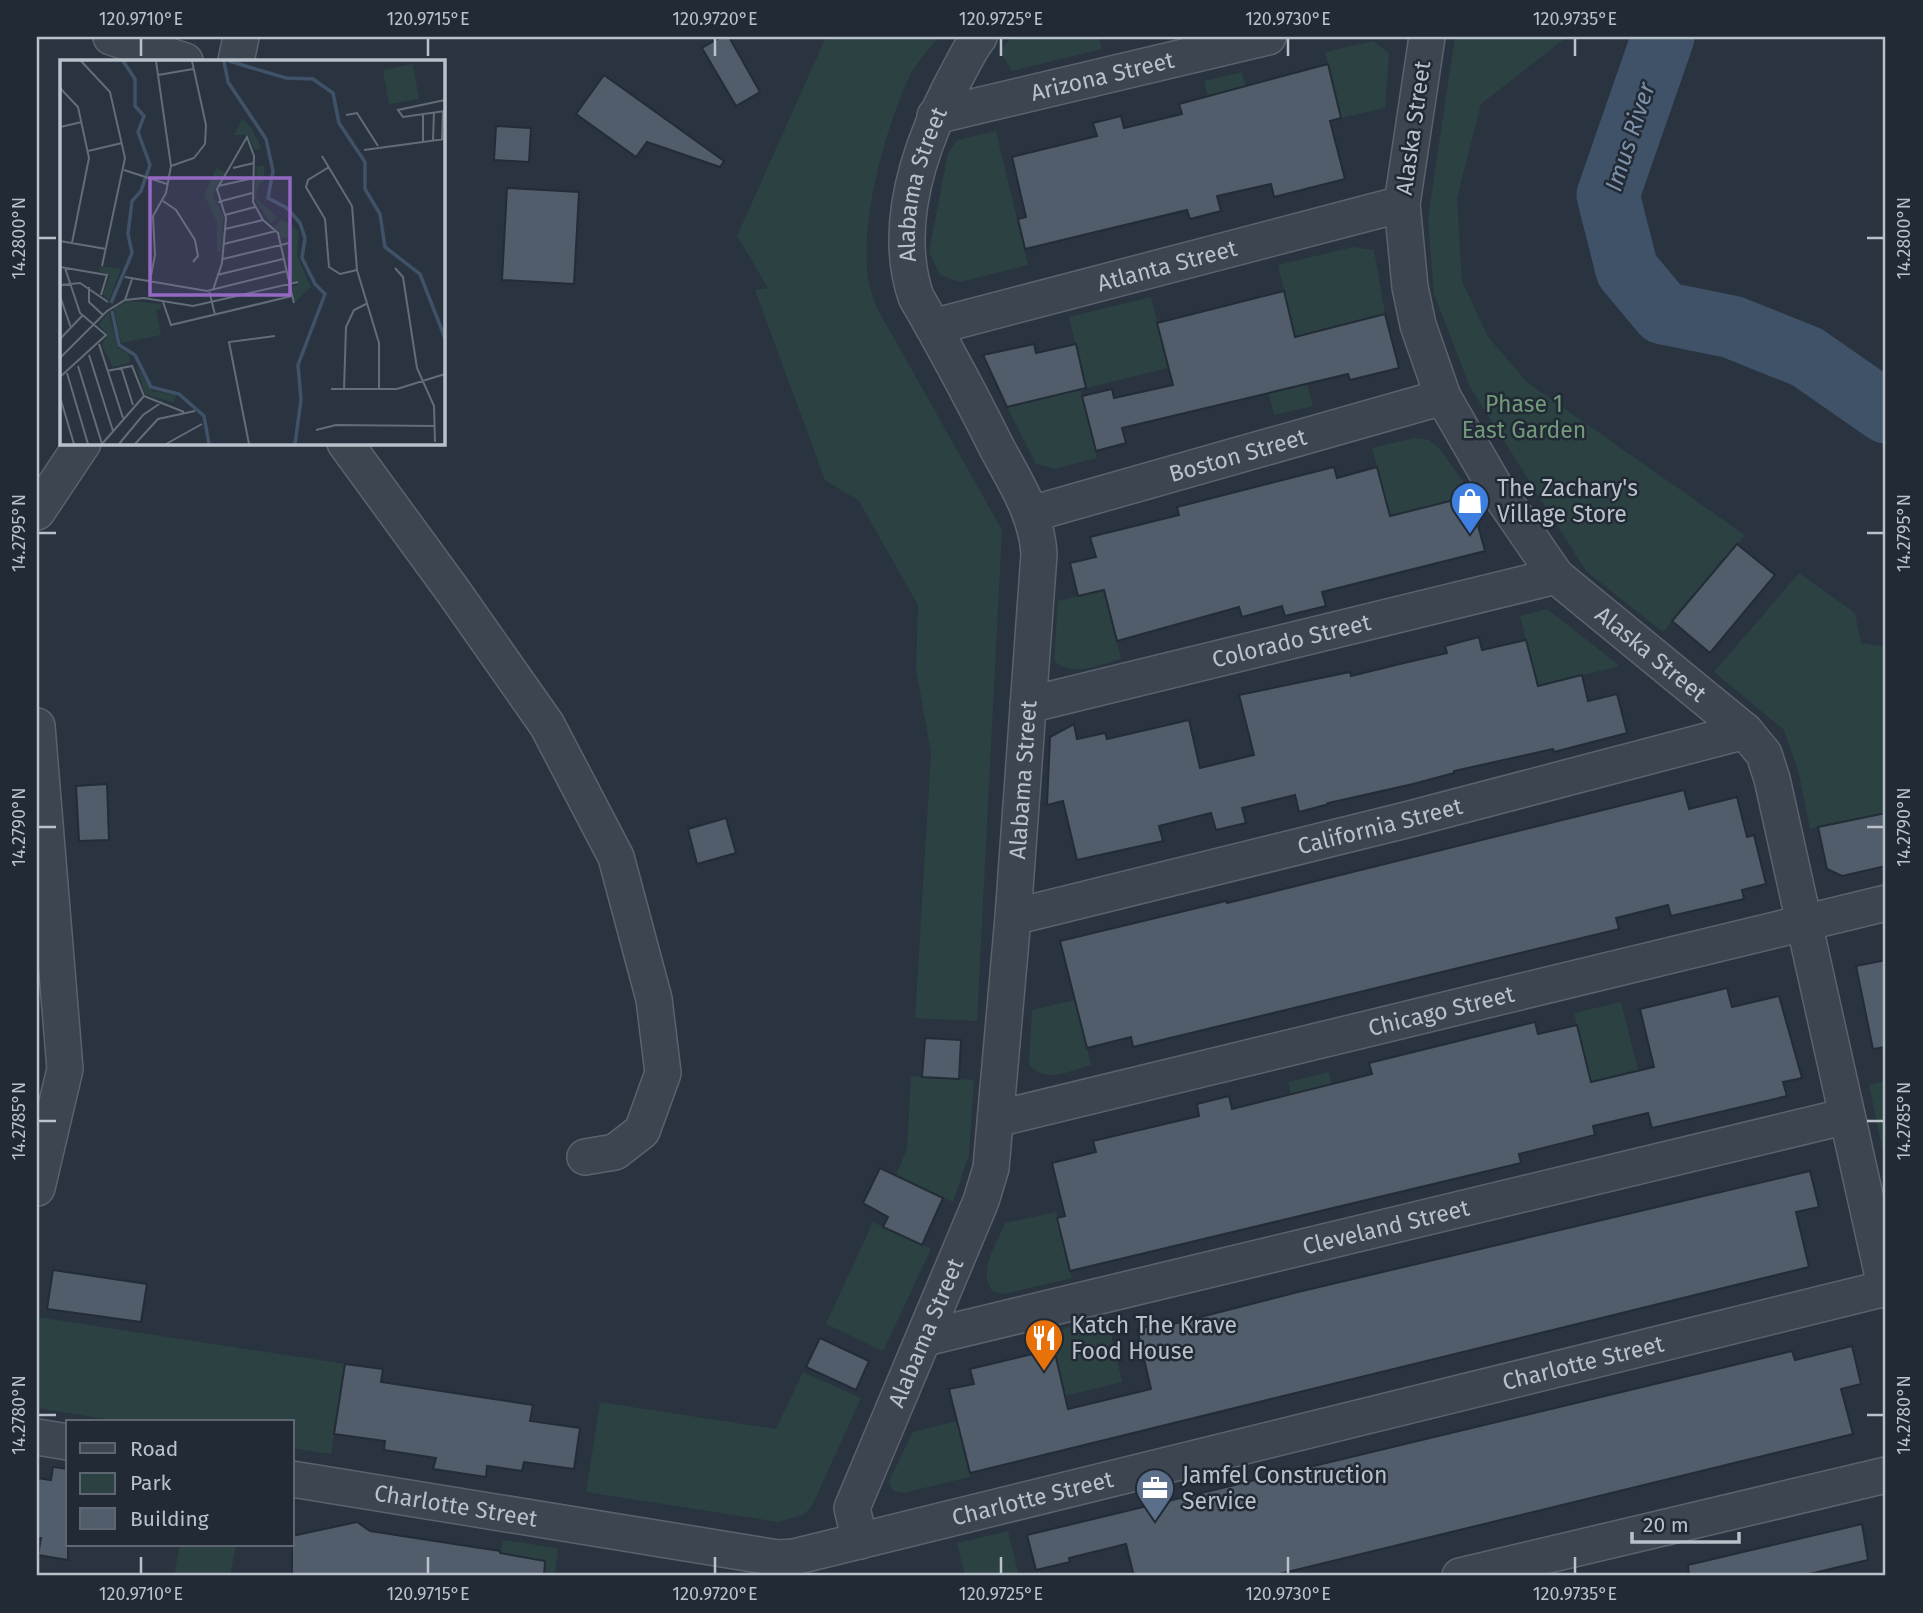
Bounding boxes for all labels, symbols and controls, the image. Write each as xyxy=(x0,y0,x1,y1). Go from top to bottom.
text: 120.9710°E xyxy=(99,8,183,30)
text: 120.9715°E xyxy=(386,8,470,30)
text: 120.9720°E xyxy=(672,8,758,30)
text: 120.9725°E xyxy=(959,8,1043,30)
text: 120.9730°E xyxy=(1245,8,1331,30)
text: 120.9735°E xyxy=(1533,8,1617,30)
street label: Arizona Street xyxy=(1028,46,1178,107)
street label: Alaska Street xyxy=(1390,58,1436,197)
inset map xyxy=(60,60,444,444)
water label: Imus River xyxy=(1599,78,1661,195)
street label: Alabama Street xyxy=(893,102,953,263)
text: 14.2800°N xyxy=(8,197,30,279)
text: 14.2800°N xyxy=(1893,197,1915,279)
street label: Atlanta Street xyxy=(1094,234,1241,297)
park label: Phase 1 East Garden xyxy=(1462,390,1586,444)
street label: Boston Street xyxy=(1166,422,1310,488)
place label: The Zachary's Village Store xyxy=(1497,474,1638,528)
shop icon: The Zachary's Village Store xyxy=(1449,480,1491,535)
text: 14.2795°N xyxy=(8,494,30,572)
text: 14.2795°N xyxy=(1893,494,1915,572)
street label: Alaska Street xyxy=(1590,600,1713,708)
street label: Colorado Street xyxy=(1209,608,1374,674)
street label: Alabama Street xyxy=(1003,699,1043,860)
text: 14.2790°N xyxy=(8,787,30,867)
text: 14.2790°N xyxy=(1893,787,1915,867)
street label: California Street xyxy=(1295,792,1466,860)
street label: Chicago Street xyxy=(1365,980,1518,1042)
text: 14.2785°N xyxy=(8,1082,30,1160)
text: 14.2785°N xyxy=(1893,1082,1915,1160)
street label: Cleveland Street xyxy=(1300,1193,1473,1261)
street label: Alabama Street xyxy=(882,1253,970,1412)
place label: Katch The Krave Food House xyxy=(1071,1311,1237,1365)
restaurant icon: Katch The Krave Food House xyxy=(1023,1317,1065,1372)
street label: Charlotte Street xyxy=(1500,1329,1667,1396)
text: 14.2780°N xyxy=(8,1375,30,1455)
text: 14.2780°N xyxy=(1893,1375,1915,1455)
legend xyxy=(66,1420,294,1546)
text: Road xyxy=(130,1436,178,1462)
place label: Jamfel Construction Service xyxy=(1182,1461,1387,1515)
street label: Charlotte Street xyxy=(949,1465,1117,1532)
office icon: Jamfel Construction Service xyxy=(1134,1467,1176,1522)
text: Park xyxy=(130,1470,172,1496)
street label: Charlotte Street xyxy=(372,1479,540,1533)
scale bar xyxy=(1632,1501,1739,1545)
text: Building xyxy=(130,1506,209,1532)
text: 20 m xyxy=(1643,1512,1689,1538)
text: 120.9710°E xyxy=(99,1583,183,1605)
text: 120.9715°E xyxy=(386,1583,470,1605)
text: 120.9720°E xyxy=(672,1583,758,1605)
text: 120.9725°E xyxy=(959,1583,1043,1605)
text: 120.9730°E xyxy=(1245,1583,1331,1605)
text: 120.9735°E xyxy=(1533,1583,1617,1605)

